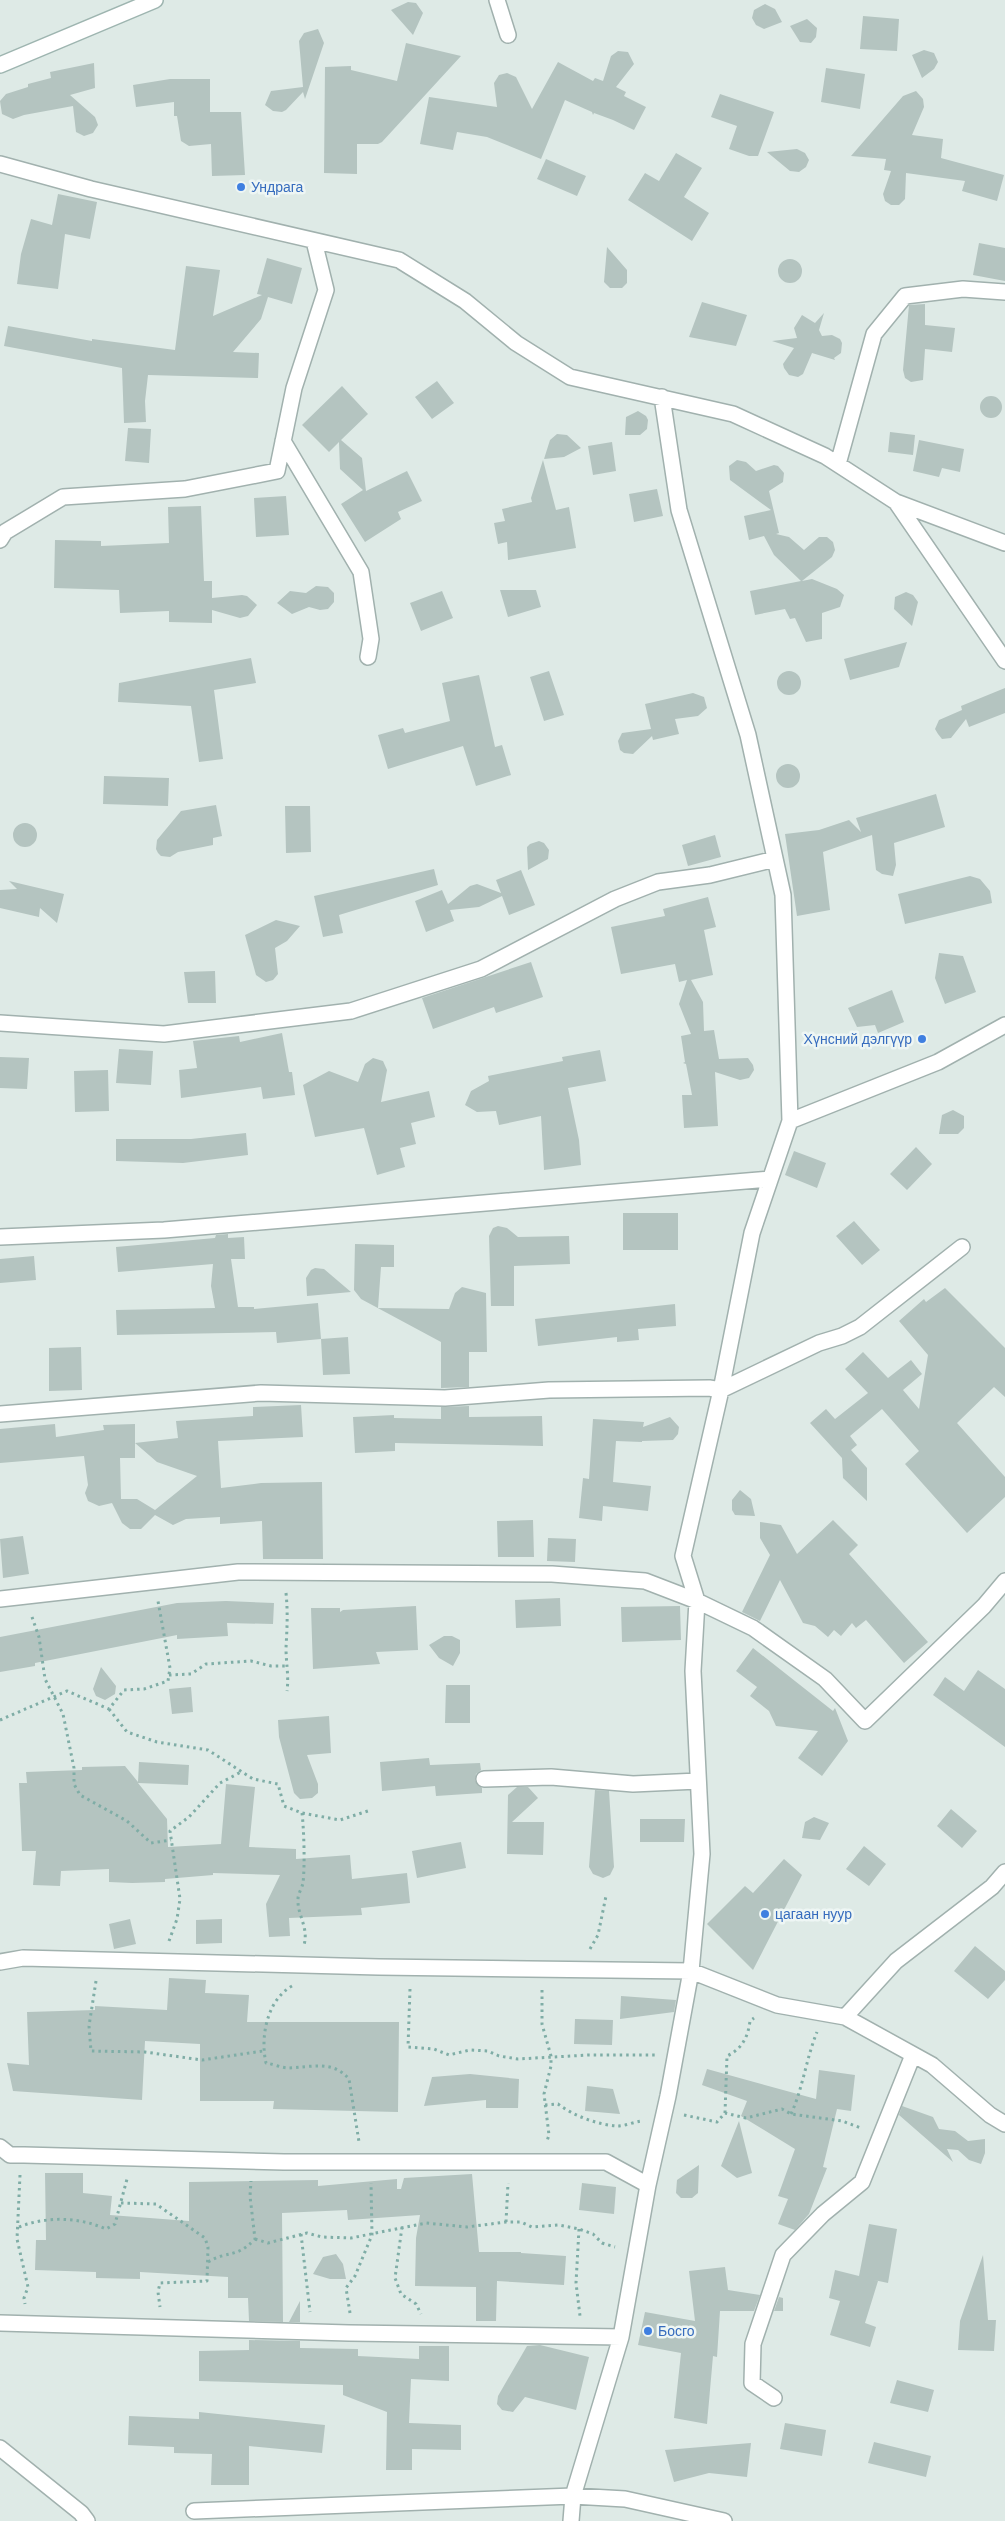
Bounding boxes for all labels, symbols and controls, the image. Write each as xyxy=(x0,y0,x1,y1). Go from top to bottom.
place label: Ундрага xyxy=(251,178,304,196)
marker: Ундрага xyxy=(235,181,247,193)
place label: Хүнсний дэлгүүр xyxy=(804,1030,912,1048)
marker: Хүнсний дэлгүүр xyxy=(916,1033,928,1045)
place label: цагаан нуур xyxy=(775,1905,852,1923)
marker: цагаан нуур xyxy=(759,1908,771,1920)
place label: Босго xyxy=(658,2322,695,2340)
marker: Босго xyxy=(642,2325,654,2337)

